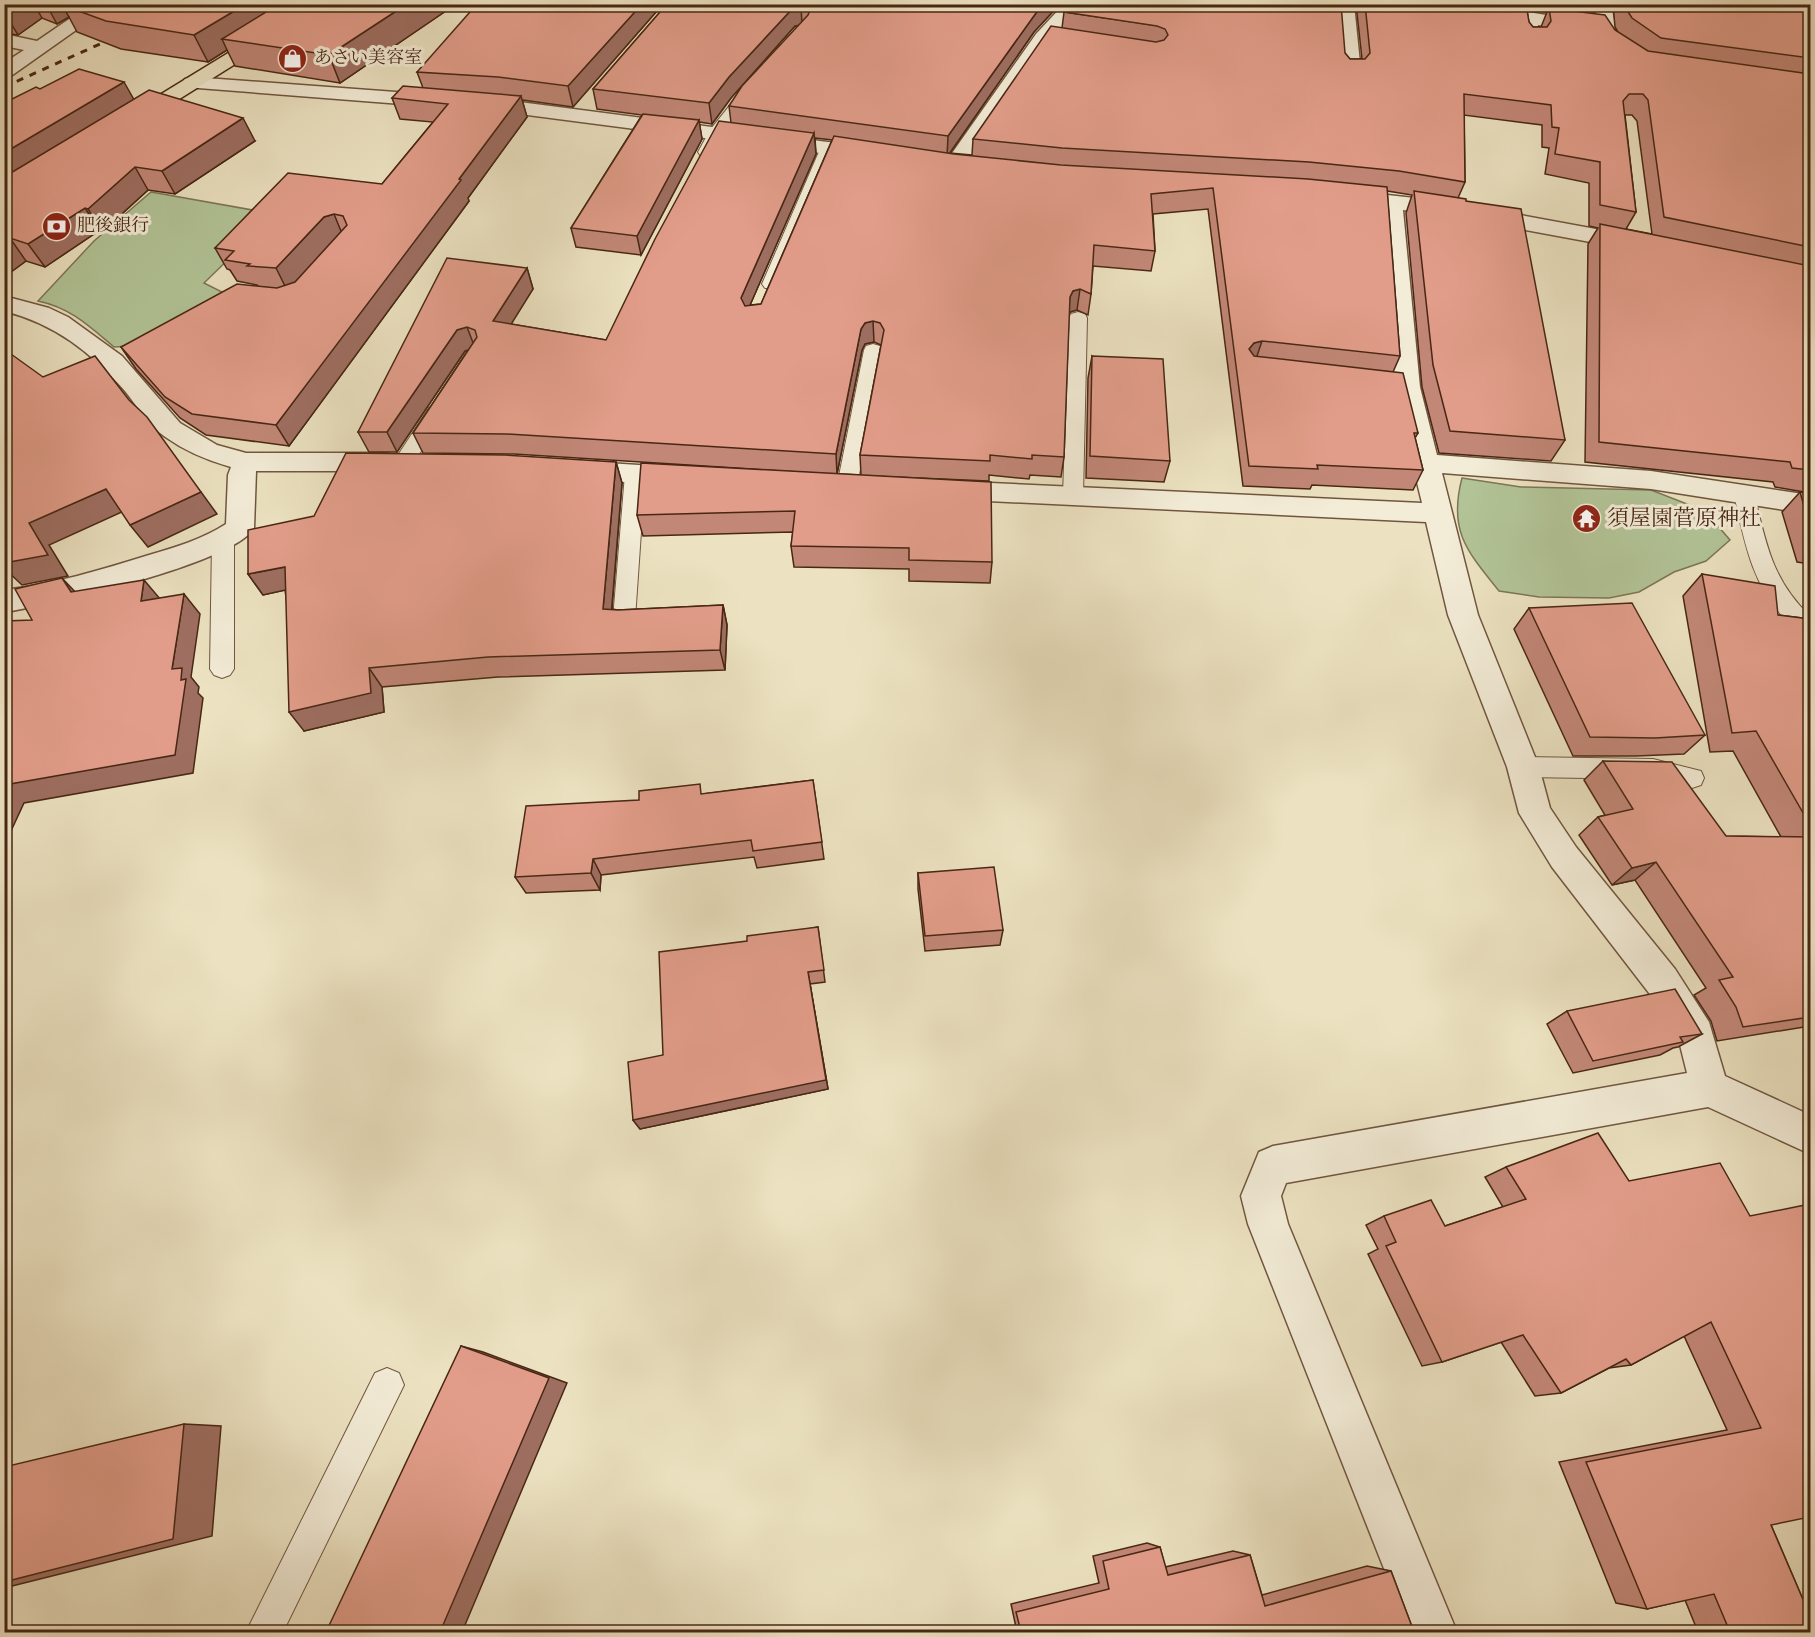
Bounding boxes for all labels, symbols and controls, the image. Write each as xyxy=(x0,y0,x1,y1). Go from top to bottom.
shop icon: あさい美容室 xyxy=(277,42,309,74)
place label: あさい美容室 xyxy=(314,47,422,69)
bank icon: 肥後銀行 xyxy=(40,210,72,242)
place label: 肥後銀行 xyxy=(77,215,149,237)
temple icon: 須屋園菅原神社 xyxy=(1570,502,1602,534)
place label: 須屋園菅原神社 xyxy=(1607,505,1761,532)

